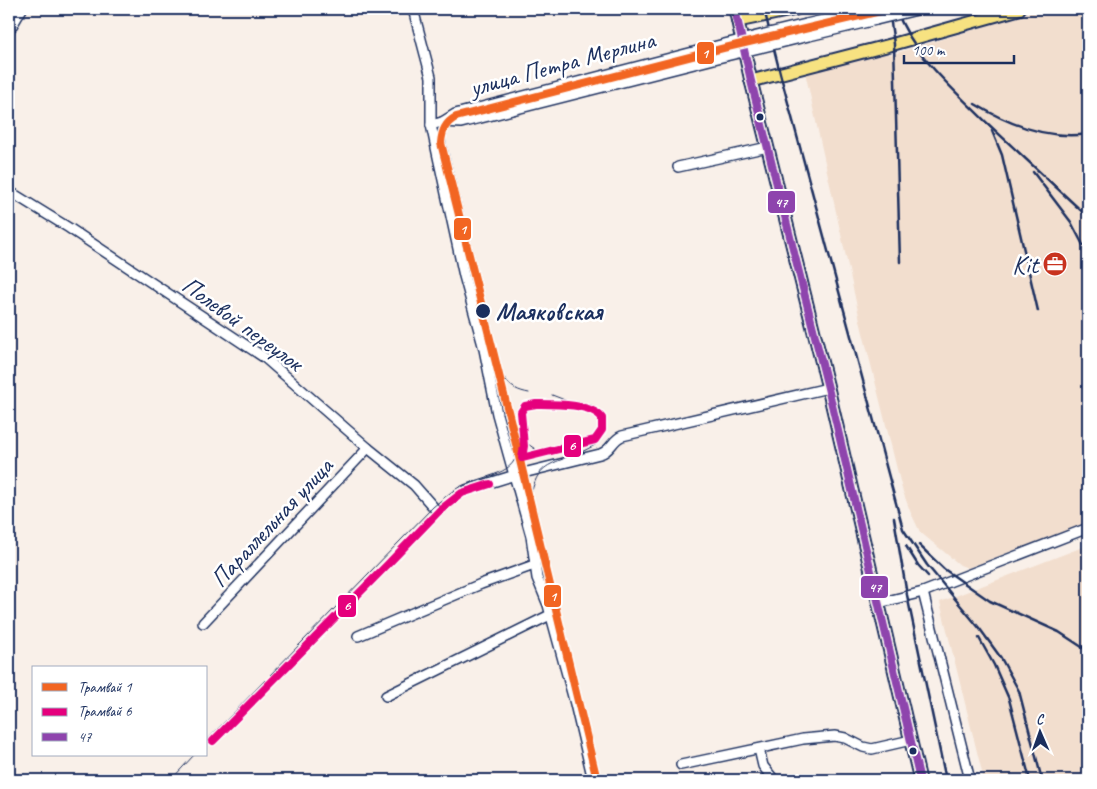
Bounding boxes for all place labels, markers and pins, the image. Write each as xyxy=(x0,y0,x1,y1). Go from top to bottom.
unlabelled marker xyxy=(755,112,765,122)
place label: Kit xyxy=(1012,249,1041,281)
office icon: Kit xyxy=(1042,251,1068,277)
place label: Маяковская xyxy=(496,296,605,328)
marker: Маяковская xyxy=(474,302,492,320)
unlabelled marker xyxy=(908,746,918,756)

